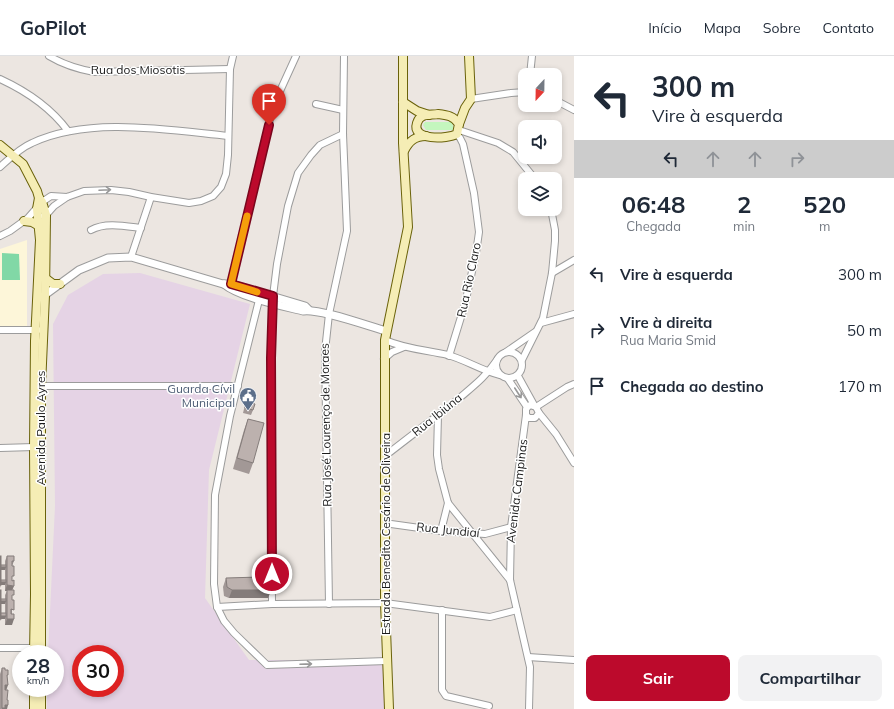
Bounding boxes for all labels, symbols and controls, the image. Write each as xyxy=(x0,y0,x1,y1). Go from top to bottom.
text: GoPilot xyxy=(20,16,86,40)
text: Início xyxy=(648,19,682,37)
text: Mapa xyxy=(704,19,741,37)
text: Sobre xyxy=(763,19,801,37)
text: Contato xyxy=(823,19,874,37)
street label: Rua dos Miosotis xyxy=(91,62,185,77)
north arrow xyxy=(518,68,562,112)
map controls xyxy=(518,68,562,216)
text: 300 m xyxy=(652,69,735,104)
icon: left xyxy=(586,72,638,124)
pin xyxy=(252,84,286,125)
icon: arrive xyxy=(258,90,280,112)
text: Vire à esquerda xyxy=(652,104,783,127)
button: sound xyxy=(518,120,562,164)
icon: left xyxy=(660,148,682,170)
icon: ahead xyxy=(702,148,724,170)
icon: ahead xyxy=(744,148,766,170)
icon: right xyxy=(786,148,808,170)
button: layers xyxy=(518,172,562,216)
one-way arrow xyxy=(98,187,111,194)
text: 06:48 xyxy=(622,189,685,219)
text: 2 xyxy=(737,189,751,219)
text: 520 xyxy=(803,189,846,219)
text: Chegada xyxy=(626,218,681,234)
text: min xyxy=(733,218,755,234)
text: m xyxy=(819,218,830,234)
street label: Rua Rio Claro xyxy=(453,241,484,319)
icon: left xyxy=(586,263,608,285)
text: Vire à esquerda xyxy=(620,265,733,284)
text: 300 m xyxy=(838,265,882,284)
text: Vire à direita xyxy=(620,313,712,332)
icon: right xyxy=(586,319,608,341)
text: 50 m xyxy=(847,321,882,340)
text: Rua Maria Smid xyxy=(620,332,716,348)
street label: Rua José Lourenço de Moraes xyxy=(317,343,334,507)
street label: Avenida Paulo Ayres xyxy=(33,371,48,485)
icon: arrive xyxy=(586,375,608,397)
text: Chegada ao destino xyxy=(620,377,764,396)
text: 170 m xyxy=(838,377,882,396)
place label: Guarda Cívil Municipal xyxy=(167,381,235,410)
public building icon: Guarda Cívil Municipal xyxy=(238,386,258,411)
one-way arrow xyxy=(514,387,522,398)
street label: Rua Ibiúna xyxy=(409,390,465,439)
street label: Estrada Benedito Cesário de Oliveira xyxy=(378,433,393,635)
street label: Avenida Campinas xyxy=(503,438,530,544)
street label: Rua Jundiaí xyxy=(416,519,482,540)
position arrow xyxy=(251,553,293,595)
speed limit sign: 30 xyxy=(72,645,124,697)
text: 28 xyxy=(26,653,50,678)
button: Sair xyxy=(586,655,730,701)
button: Compartilhar xyxy=(738,655,882,701)
one-way arrow xyxy=(299,660,312,667)
text: km/h xyxy=(27,674,49,687)

